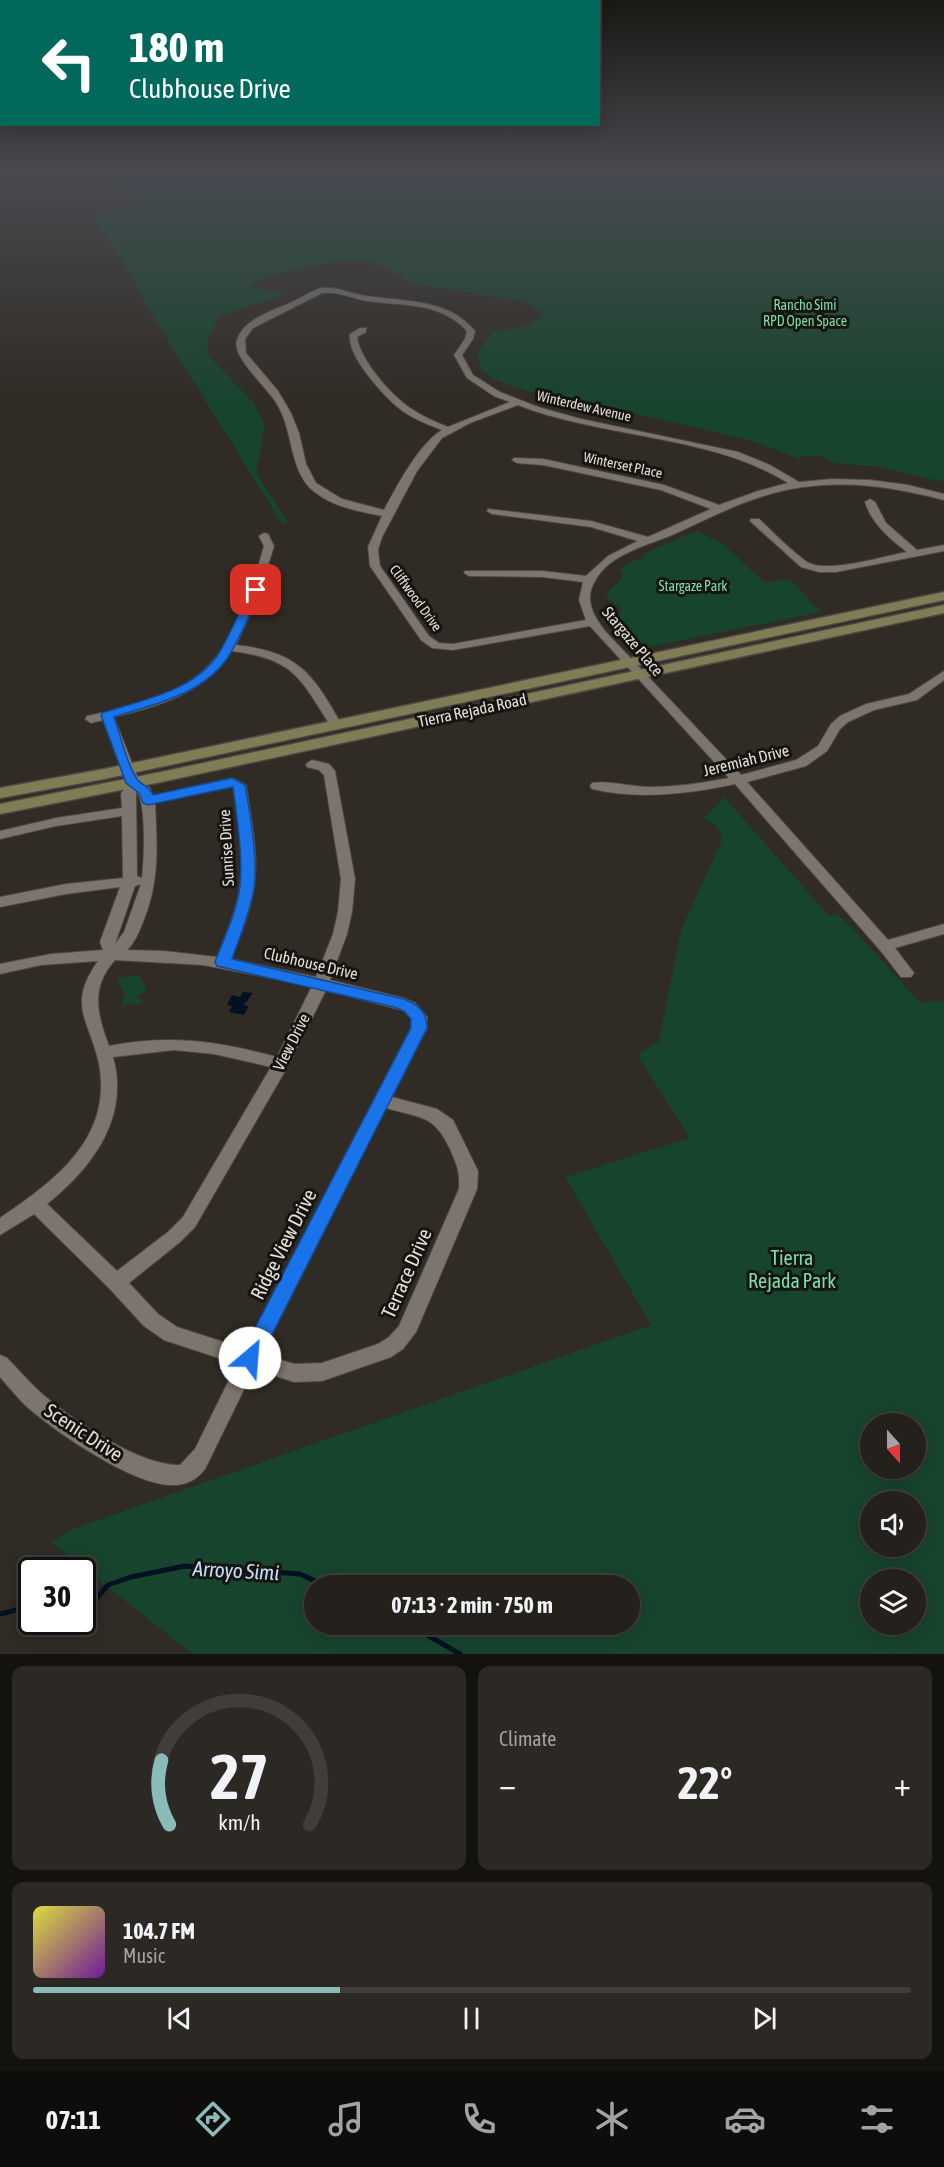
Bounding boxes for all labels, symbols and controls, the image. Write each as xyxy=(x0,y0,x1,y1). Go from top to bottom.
text: 180 m xyxy=(129,23,224,71)
icon: left xyxy=(30,24,108,102)
text: Clubhouse Drive xyxy=(129,73,291,104)
park label: Rancho Simi RPD Open Space xyxy=(763,297,847,329)
street label: Winterdew Avenue xyxy=(535,387,633,425)
street label: Winterset Place xyxy=(582,449,664,481)
street label: Cliffwood Drive xyxy=(387,562,445,634)
pin xyxy=(230,564,281,615)
icon: arrive xyxy=(239,573,272,606)
park label: Stargaze Park xyxy=(659,578,727,594)
street label: Stargaze Place xyxy=(598,603,667,680)
street label: Tierra Rejada Road xyxy=(416,690,528,731)
street label: Jeremiah Drive xyxy=(701,741,791,779)
street label: Sunrise Drive xyxy=(215,809,237,887)
street label: Clubhouse Drive xyxy=(262,943,360,983)
street label: View Drive xyxy=(269,1011,313,1073)
street label: Ridge View Drive xyxy=(245,1185,321,1303)
street label: Terrace Drive xyxy=(376,1225,436,1321)
park label: Tierra Rejada Park xyxy=(748,1246,836,1292)
position arrow xyxy=(218,1326,282,1390)
street label: Scenic Drive xyxy=(41,1398,127,1466)
north arrow xyxy=(860,1413,926,1479)
map controls xyxy=(860,1413,926,1635)
button: sound xyxy=(860,1491,926,1557)
water label: Arroyo Simi xyxy=(191,1556,280,1584)
speed limit sign: 30 xyxy=(18,1557,96,1635)
button: layers xyxy=(860,1569,926,1635)
text: 07:13 · 2 min · 750 m xyxy=(391,1592,553,1618)
text: Climate xyxy=(499,1727,556,1750)
text: 27 xyxy=(210,1741,268,1812)
text: 22° xyxy=(678,1757,732,1809)
text: − xyxy=(499,1765,516,1803)
text: + xyxy=(894,1765,911,1803)
text: km/h xyxy=(218,1810,260,1835)
text: 104.7 FM xyxy=(123,1918,195,1944)
text: Music xyxy=(123,1944,165,1967)
icon: previous xyxy=(163,2002,196,2035)
icon: pause xyxy=(455,2002,488,2035)
icon: next xyxy=(748,2002,781,2035)
icon: directions xyxy=(192,2098,234,2140)
icon: music xyxy=(325,2098,367,2140)
icon: phone xyxy=(458,2098,500,2140)
icon: climate xyxy=(591,2098,633,2140)
icon: car xyxy=(724,2098,766,2140)
icon: filters xyxy=(856,2098,898,2140)
text: 07:11 xyxy=(45,2104,101,2135)

